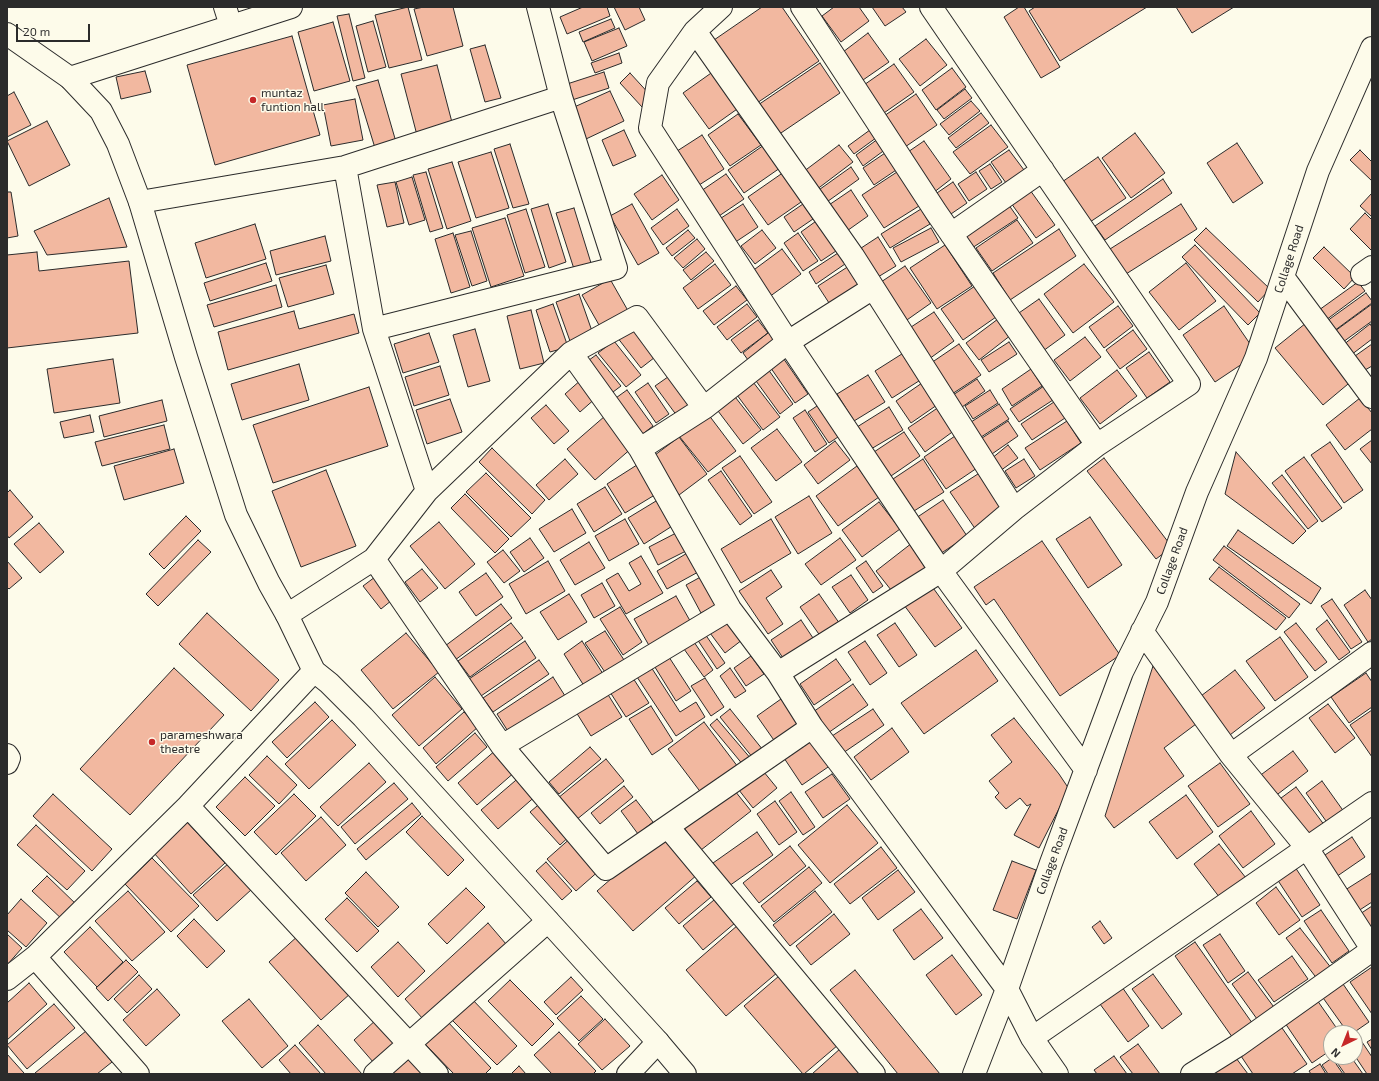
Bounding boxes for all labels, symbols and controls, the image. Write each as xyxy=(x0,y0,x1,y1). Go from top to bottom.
scale bar xyxy=(18,16,92,42)
text: 20 m xyxy=(23,24,50,38)
place label: muntaz funtion hall xyxy=(261,86,324,114)
marker: muntaz funtion hall xyxy=(248,95,258,105)
street label: Collage Road xyxy=(1271,223,1307,295)
street label: Collage Road xyxy=(1153,525,1191,597)
place label: parameshwara theatre xyxy=(160,728,243,756)
marker: parameshwara theatre xyxy=(147,737,157,747)
street label: Collage Road xyxy=(1033,825,1071,897)
north arrow xyxy=(1323,1025,1363,1065)
text: N xyxy=(1328,1046,1343,1061)

